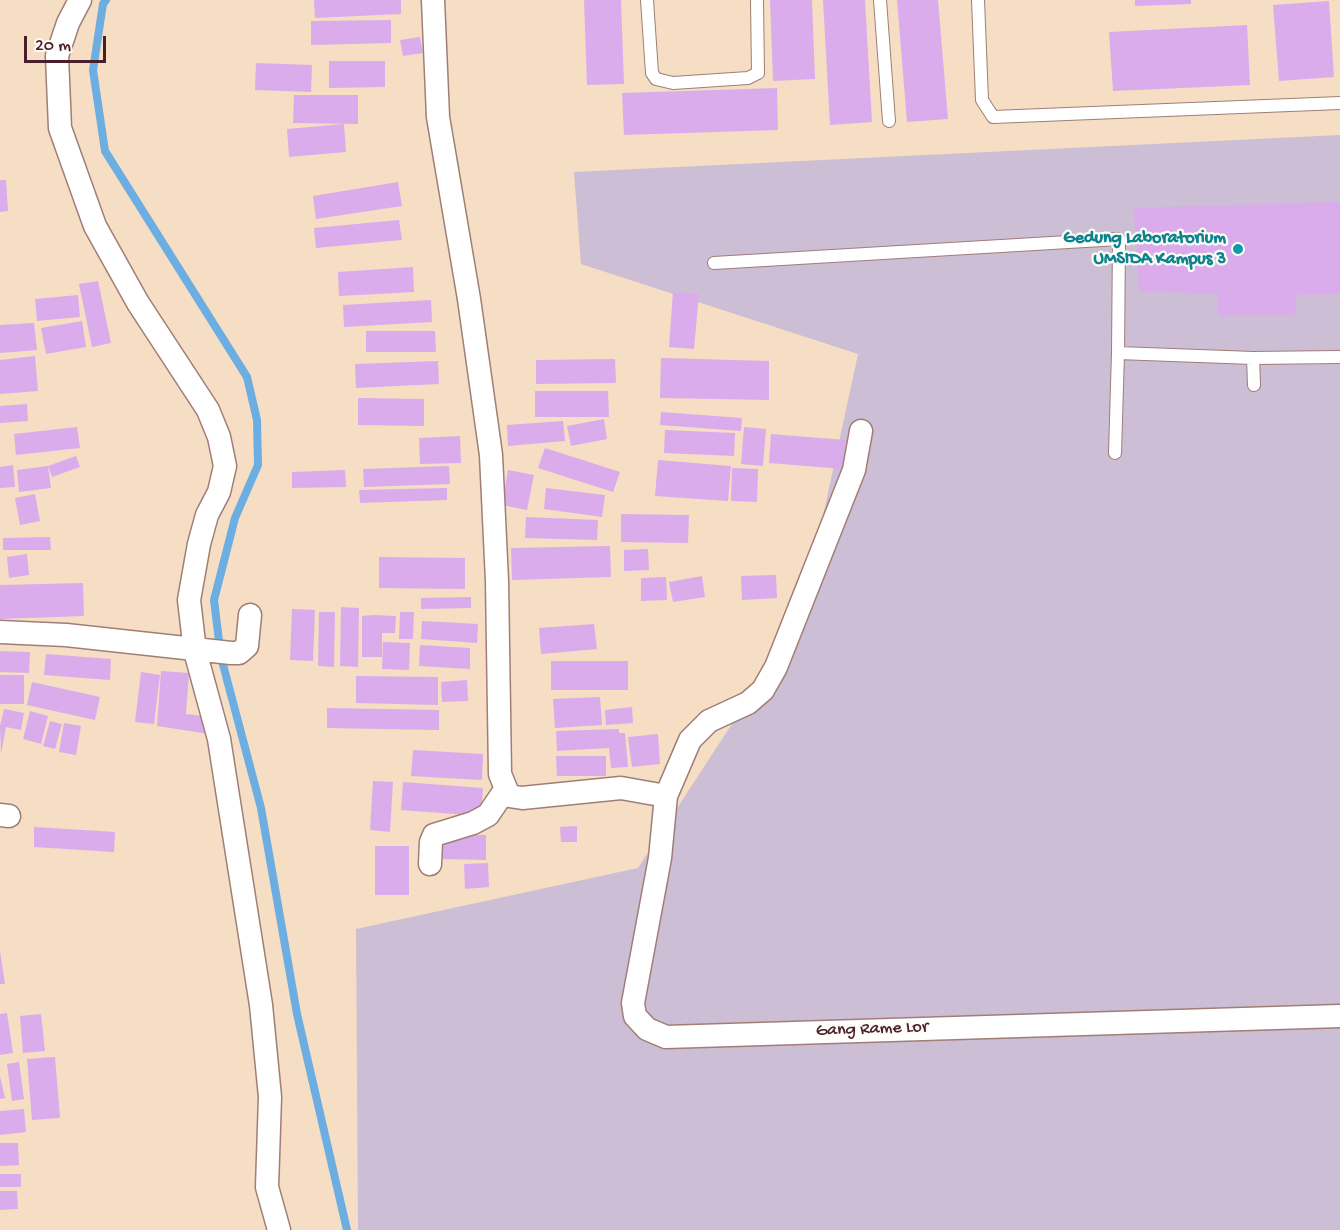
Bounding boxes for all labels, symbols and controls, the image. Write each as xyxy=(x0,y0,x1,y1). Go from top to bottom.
scale bar xyxy=(27,24,110,62)
text: 20 m xyxy=(35,36,71,57)
place label: Gedung Laboratorium UMSIDA Kampus 3 xyxy=(1063,228,1226,270)
marker: Gedung Laboratorium UMSIDA Kampus 3 xyxy=(1231,242,1245,256)
street label: Gang Rame Lor xyxy=(815,1017,929,1043)

